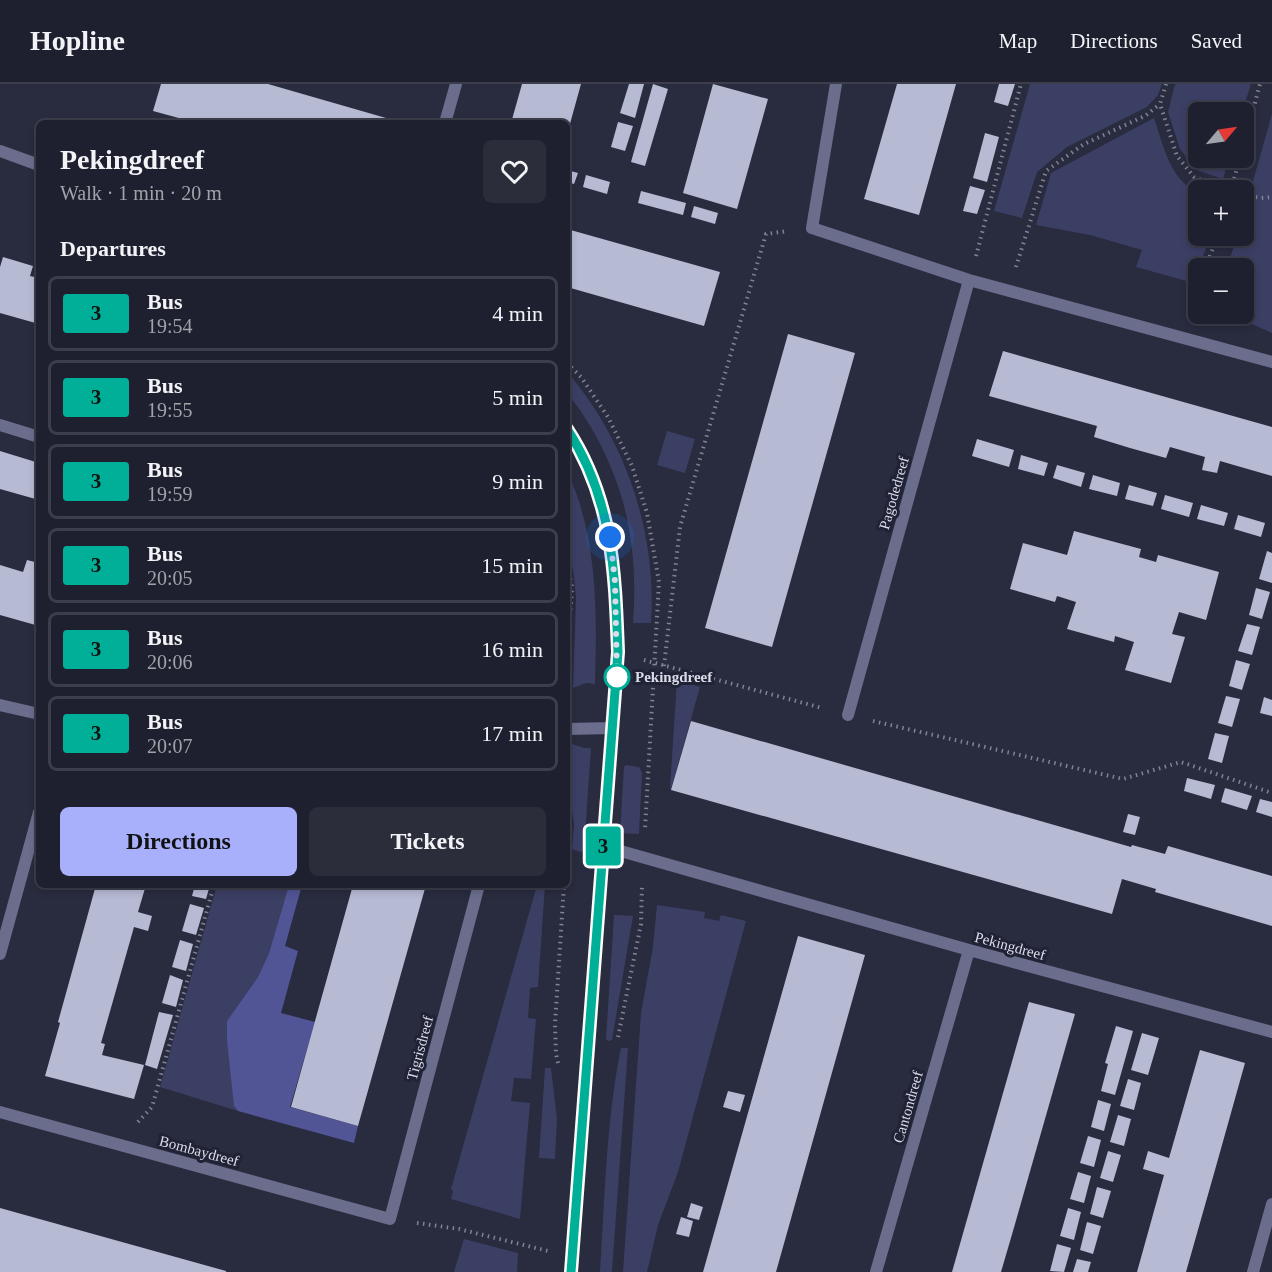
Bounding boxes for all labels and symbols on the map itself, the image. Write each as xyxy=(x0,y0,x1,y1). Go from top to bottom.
north arrow xyxy=(1188,102,1254,168)
street label: Pagodedreef xyxy=(876,455,912,531)
your location xyxy=(595,522,625,552)
marker: Pekingdreef xyxy=(604,664,630,690)
place label: Pekingdreef xyxy=(635,669,713,685)
line badge: 3 xyxy=(584,826,622,866)
street label: Pekingdreef xyxy=(973,929,1047,963)
street label: Tigrisdreef xyxy=(404,1014,436,1082)
street label: Cantondreef xyxy=(890,1069,926,1145)
street label: Bombaydreef xyxy=(158,1133,240,1169)

